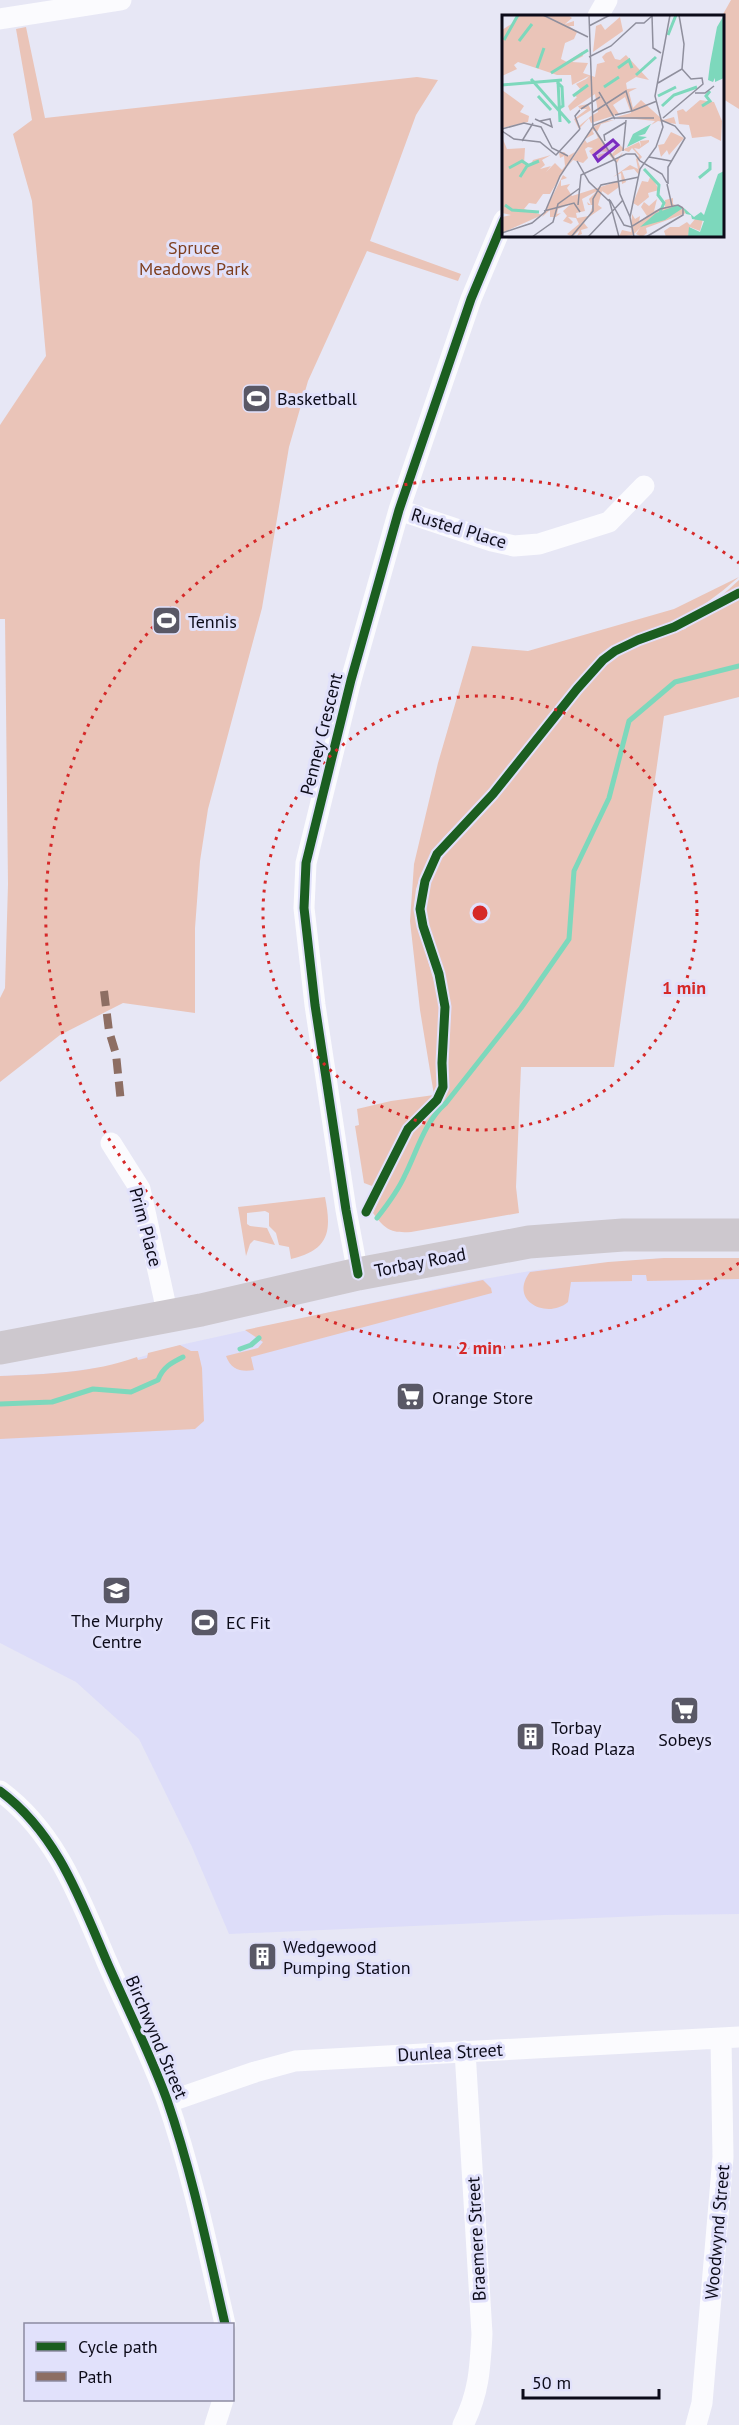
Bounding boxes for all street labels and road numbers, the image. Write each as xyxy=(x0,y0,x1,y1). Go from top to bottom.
street label: Rusted Place xyxy=(409,503,509,553)
street label: Penney Crescent xyxy=(295,670,347,798)
street label: Prim Place xyxy=(124,1185,168,1269)
street label: Torbay Road xyxy=(372,1242,468,1282)
street label: Birchwynd Street xyxy=(121,1972,193,2102)
street label: Dunlea Street xyxy=(397,2038,503,2066)
street label: Woodwynd Street xyxy=(700,2164,734,2300)
street label: Braemere Street xyxy=(461,2176,491,2302)

